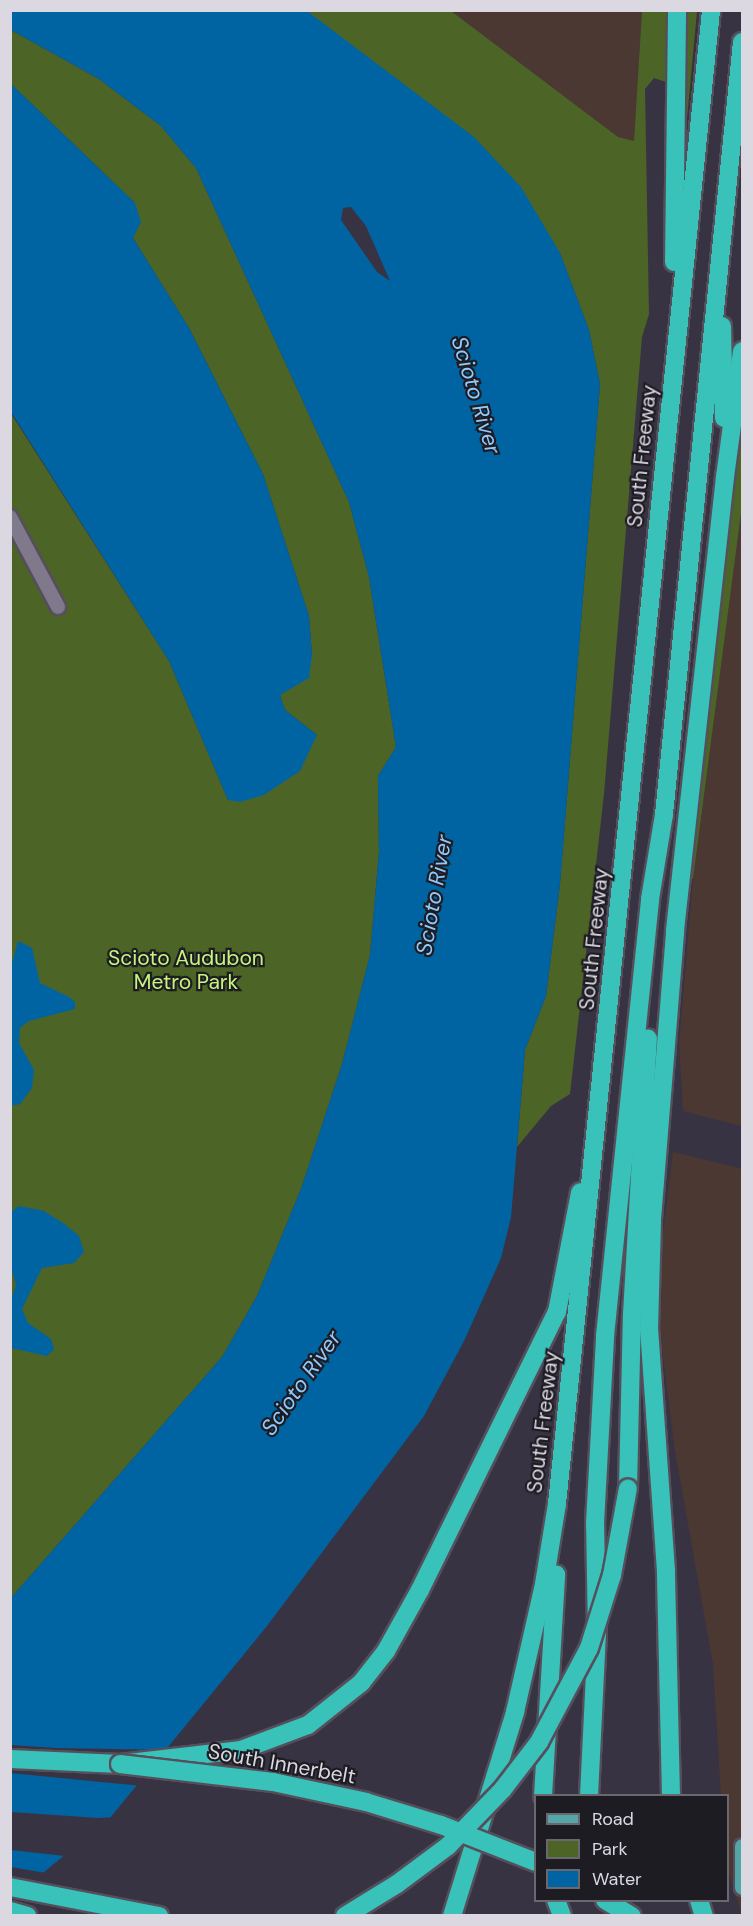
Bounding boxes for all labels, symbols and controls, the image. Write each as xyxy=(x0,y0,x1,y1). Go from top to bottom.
water label: Scioto River xyxy=(446,333,506,457)
street label: South Freeway xyxy=(622,384,662,528)
water label: Scioto River xyxy=(410,833,458,957)
street label: South Freeway xyxy=(574,867,614,1011)
park label: Scioto Audubon Metro Park xyxy=(108,945,264,995)
water label: Scioto River xyxy=(255,1326,347,1440)
street label: South Freeway xyxy=(522,1349,564,1495)
street label: South Innerbelt xyxy=(206,1739,358,1789)
legend xyxy=(534,1794,729,1902)
text: Road xyxy=(592,1807,634,1831)
text: Park xyxy=(592,1837,628,1861)
text: Water xyxy=(592,1867,642,1891)

